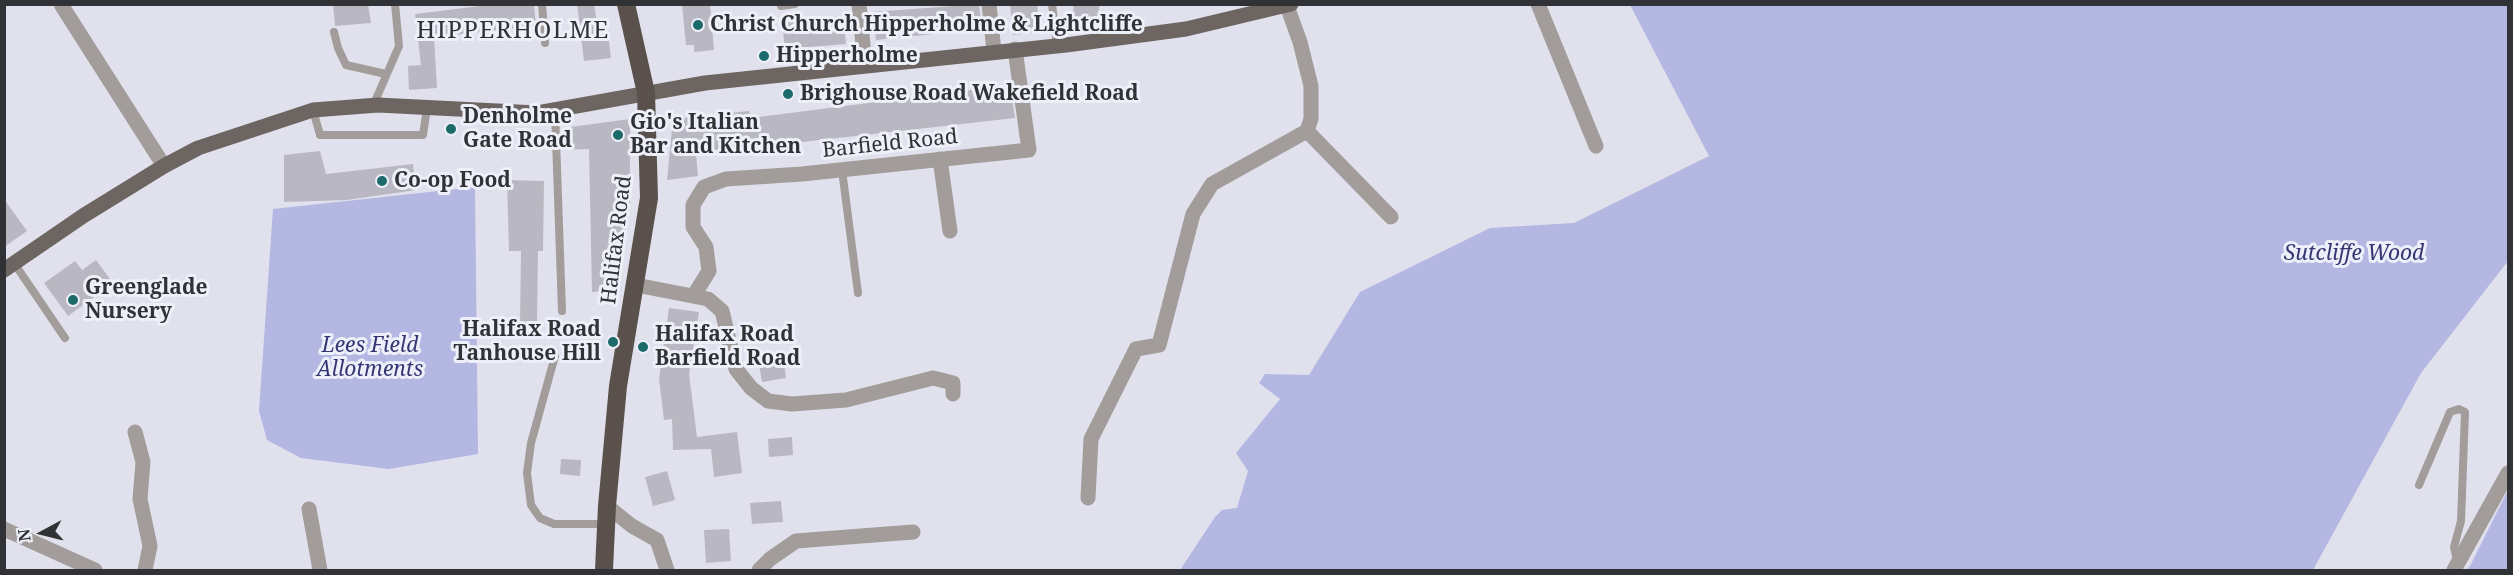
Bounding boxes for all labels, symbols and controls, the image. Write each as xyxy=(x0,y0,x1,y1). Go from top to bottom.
place label: Christ Church Hipperholme & Lightcliffe xyxy=(710,12,1143,38)
district label: HIPPERHOLME xyxy=(416,17,610,45)
marker: Christ Church Hipperholme & Lightcliffe xyxy=(691,18,705,32)
place label: Hipperholme xyxy=(776,43,918,69)
marker: Hipperholme xyxy=(757,49,771,63)
place label: Brighouse Road Wakefield Road xyxy=(800,81,1139,107)
marker: Brighouse Road Wakefield Road xyxy=(781,87,795,101)
place label: Denholme Gate Road xyxy=(463,104,572,154)
place label: Gio's Italian Bar and Kitchen xyxy=(630,110,801,160)
marker: Denholme Gate Road xyxy=(444,122,458,136)
street label: Barfield Road xyxy=(821,124,959,164)
marker: Gio's Italian Bar and Kitchen xyxy=(611,128,625,142)
place label: Co-op Food xyxy=(394,168,511,194)
marker: Co-op Food xyxy=(375,174,389,188)
street label: Halifax Road xyxy=(597,174,637,306)
park label: Sutcliffe Wood xyxy=(2284,241,2424,267)
place label: Greenglade Nursery xyxy=(85,275,208,325)
marker: Greenglade Nursery xyxy=(66,293,80,307)
place label: Halifax Road Tanhouse Hill xyxy=(453,317,601,367)
place label: Halifax Road Barfield Road xyxy=(655,322,800,372)
park label: Lees Field Allotments xyxy=(317,333,423,383)
marker: Halifax Road Tanhouse Hill xyxy=(606,335,620,349)
marker: Halifax Road Barfield Road xyxy=(636,340,650,354)
north arrow xyxy=(12,503,72,563)
text: N xyxy=(12,528,36,543)

